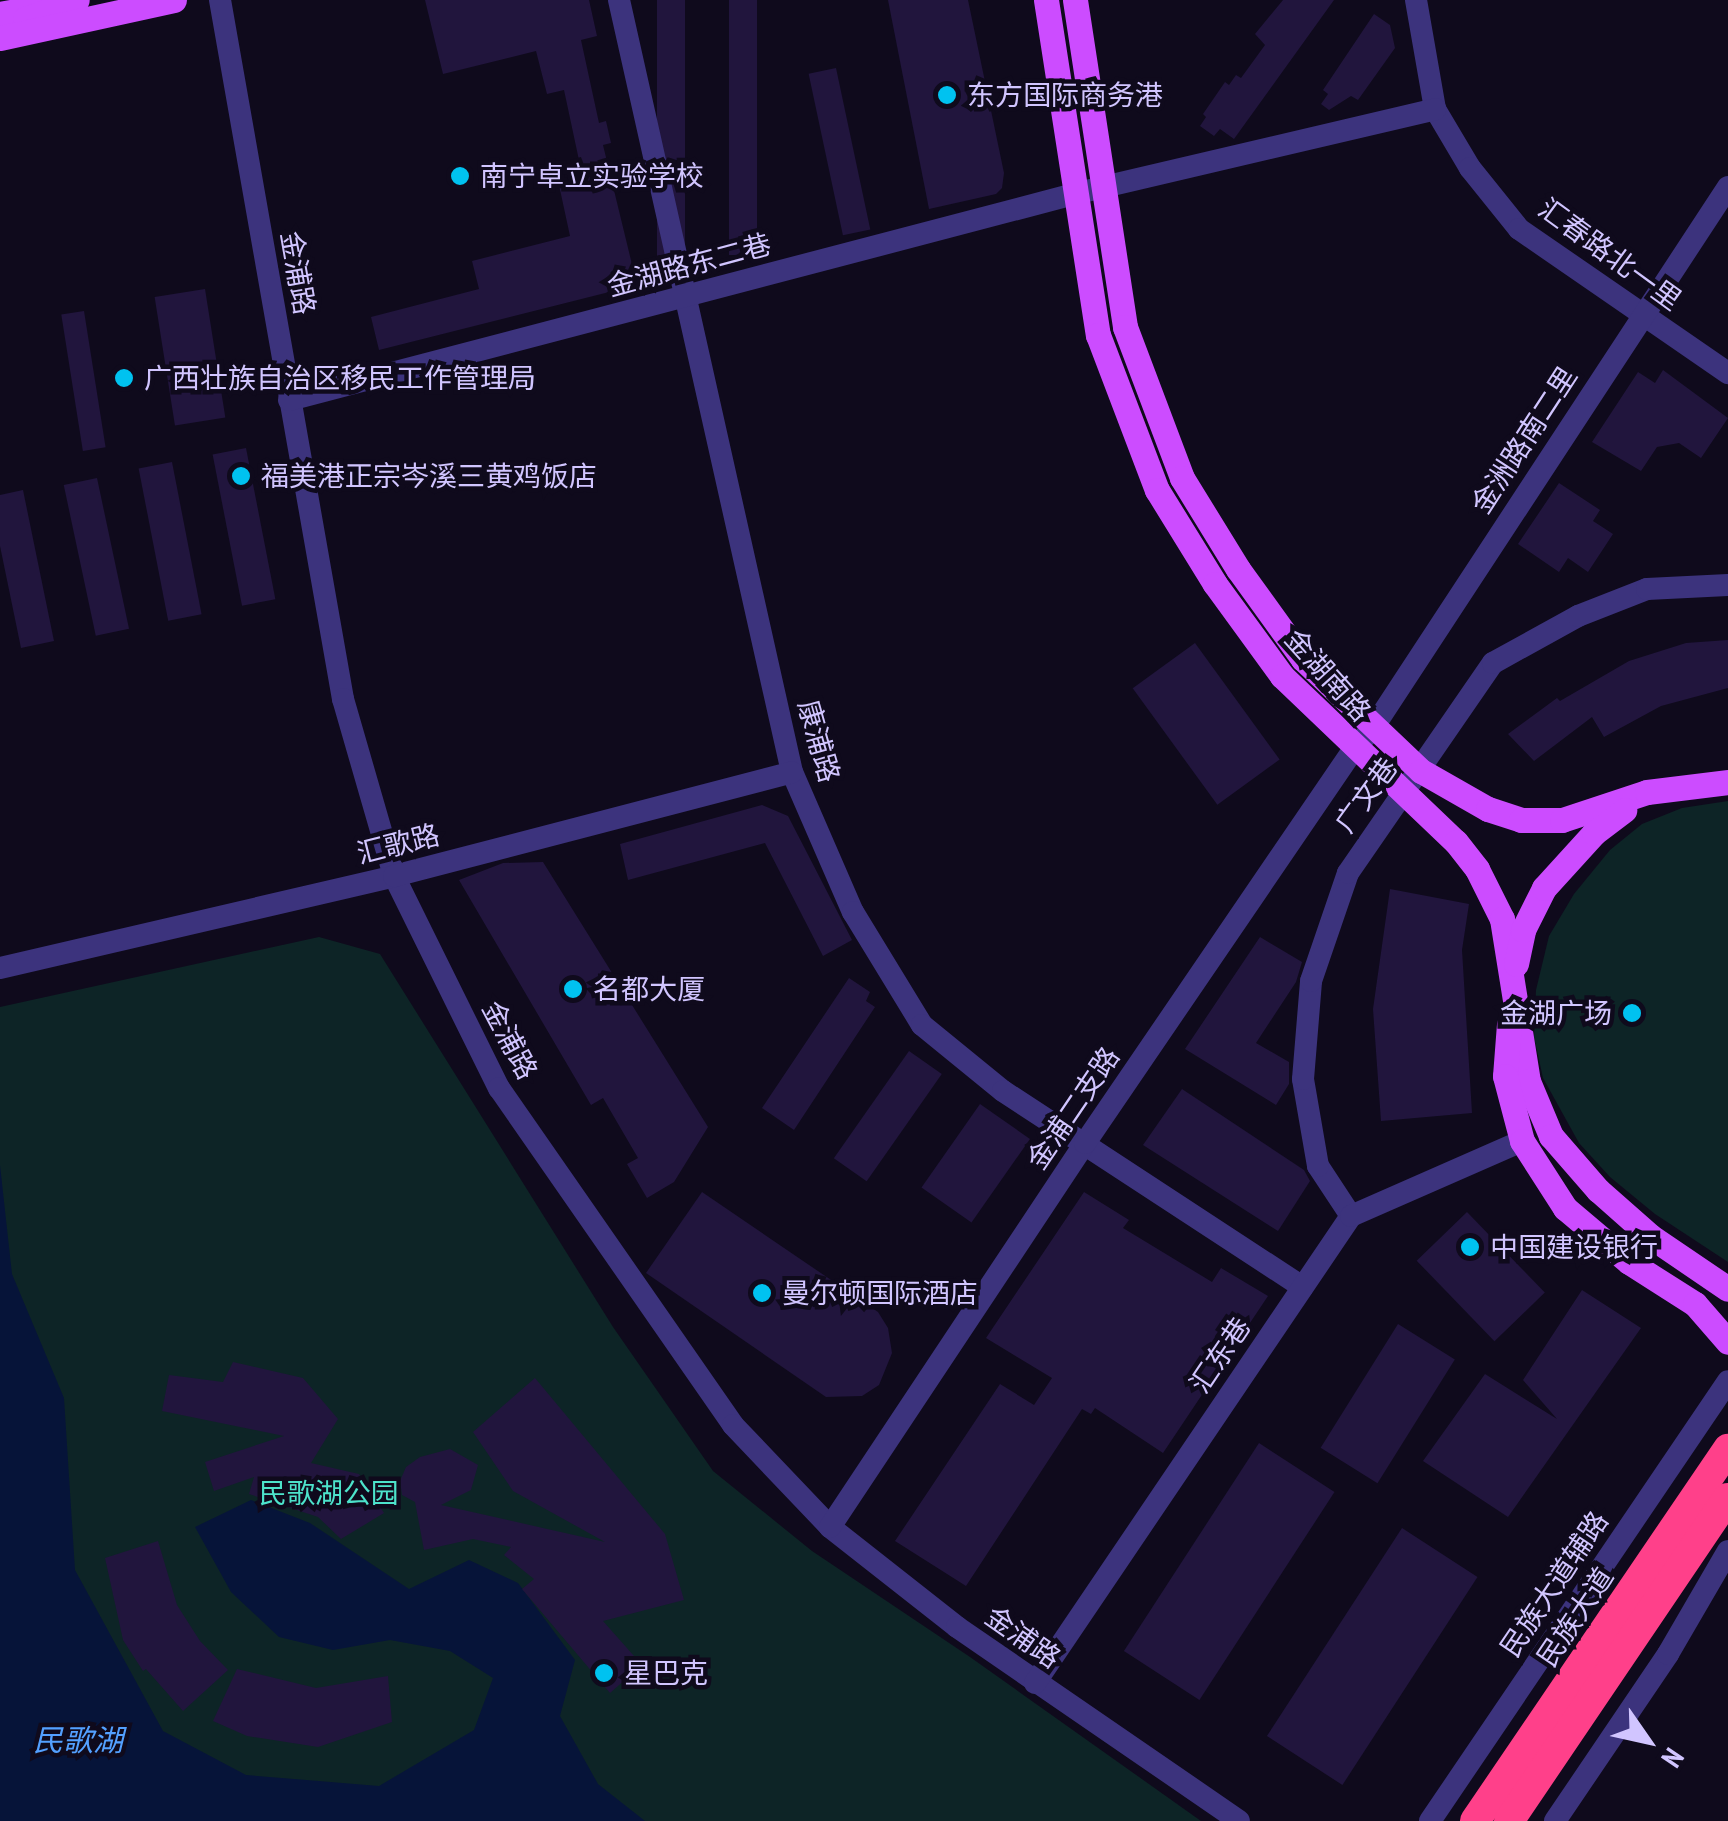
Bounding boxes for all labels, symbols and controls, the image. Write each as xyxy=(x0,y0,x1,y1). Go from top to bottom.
place label: 东方国际商务港 xyxy=(967,78,1163,112)
marker: 东方国际商务港 xyxy=(936,84,958,106)
place label: 南宁卓立实验学校 xyxy=(480,159,704,193)
marker: 南宁卓立实验学校 xyxy=(449,165,471,187)
street label: 汇春路北一里 xyxy=(1532,191,1688,317)
street label: 金湖路东二巷 xyxy=(604,227,774,303)
street label: 金浦路 xyxy=(274,229,322,317)
street label: 金洲路南二里 xyxy=(1464,360,1584,520)
place label: 广西壮族自治区移民工作管理局 xyxy=(144,361,536,395)
marker: 广西壮族自治区移民工作管理局 xyxy=(113,367,135,389)
place label: 福美港正宗岑溪三黄鸡饭店 xyxy=(261,459,597,493)
marker: 福美港正宗岑溪三黄鸡饭店 xyxy=(230,465,252,487)
street label: 金湖南路 xyxy=(1278,622,1378,728)
street label: 康浦路 xyxy=(791,696,847,786)
street label: 广文巷 xyxy=(1328,751,1404,839)
street label: 汇歌路 xyxy=(353,818,443,870)
place label: 名都大厦 xyxy=(593,972,705,1006)
marker: 名都大厦 xyxy=(562,978,584,1000)
street label: 金浦路 xyxy=(475,995,545,1085)
place label: 金湖广场 xyxy=(1500,996,1612,1030)
marker: 金湖广场 xyxy=(1621,1002,1643,1024)
street label: 金浦二支路 xyxy=(1020,1041,1126,1175)
place label: 中国建设银行 xyxy=(1490,1230,1658,1264)
marker: 中国建设银行 xyxy=(1459,1236,1481,1258)
place label: 曼尔顿国际酒店 xyxy=(782,1276,978,1310)
marker: 曼尔顿国际酒店 xyxy=(751,1282,773,1304)
street label: 汇东巷 xyxy=(1183,1311,1257,1399)
park label: 民歌湖公园 xyxy=(259,1476,399,1510)
street label: 民族大道辅路 xyxy=(1493,1505,1615,1663)
street label: 民族大道 xyxy=(1530,1561,1620,1673)
street label: 金浦路 xyxy=(979,1599,1067,1675)
place label: 星巴克 xyxy=(624,1656,708,1690)
marker: 星巴克 xyxy=(593,1662,615,1684)
north arrow xyxy=(1598,1691,1698,1791)
water label: 民歌湖 xyxy=(33,1722,123,1758)
text: N xyxy=(1654,1741,1693,1775)

